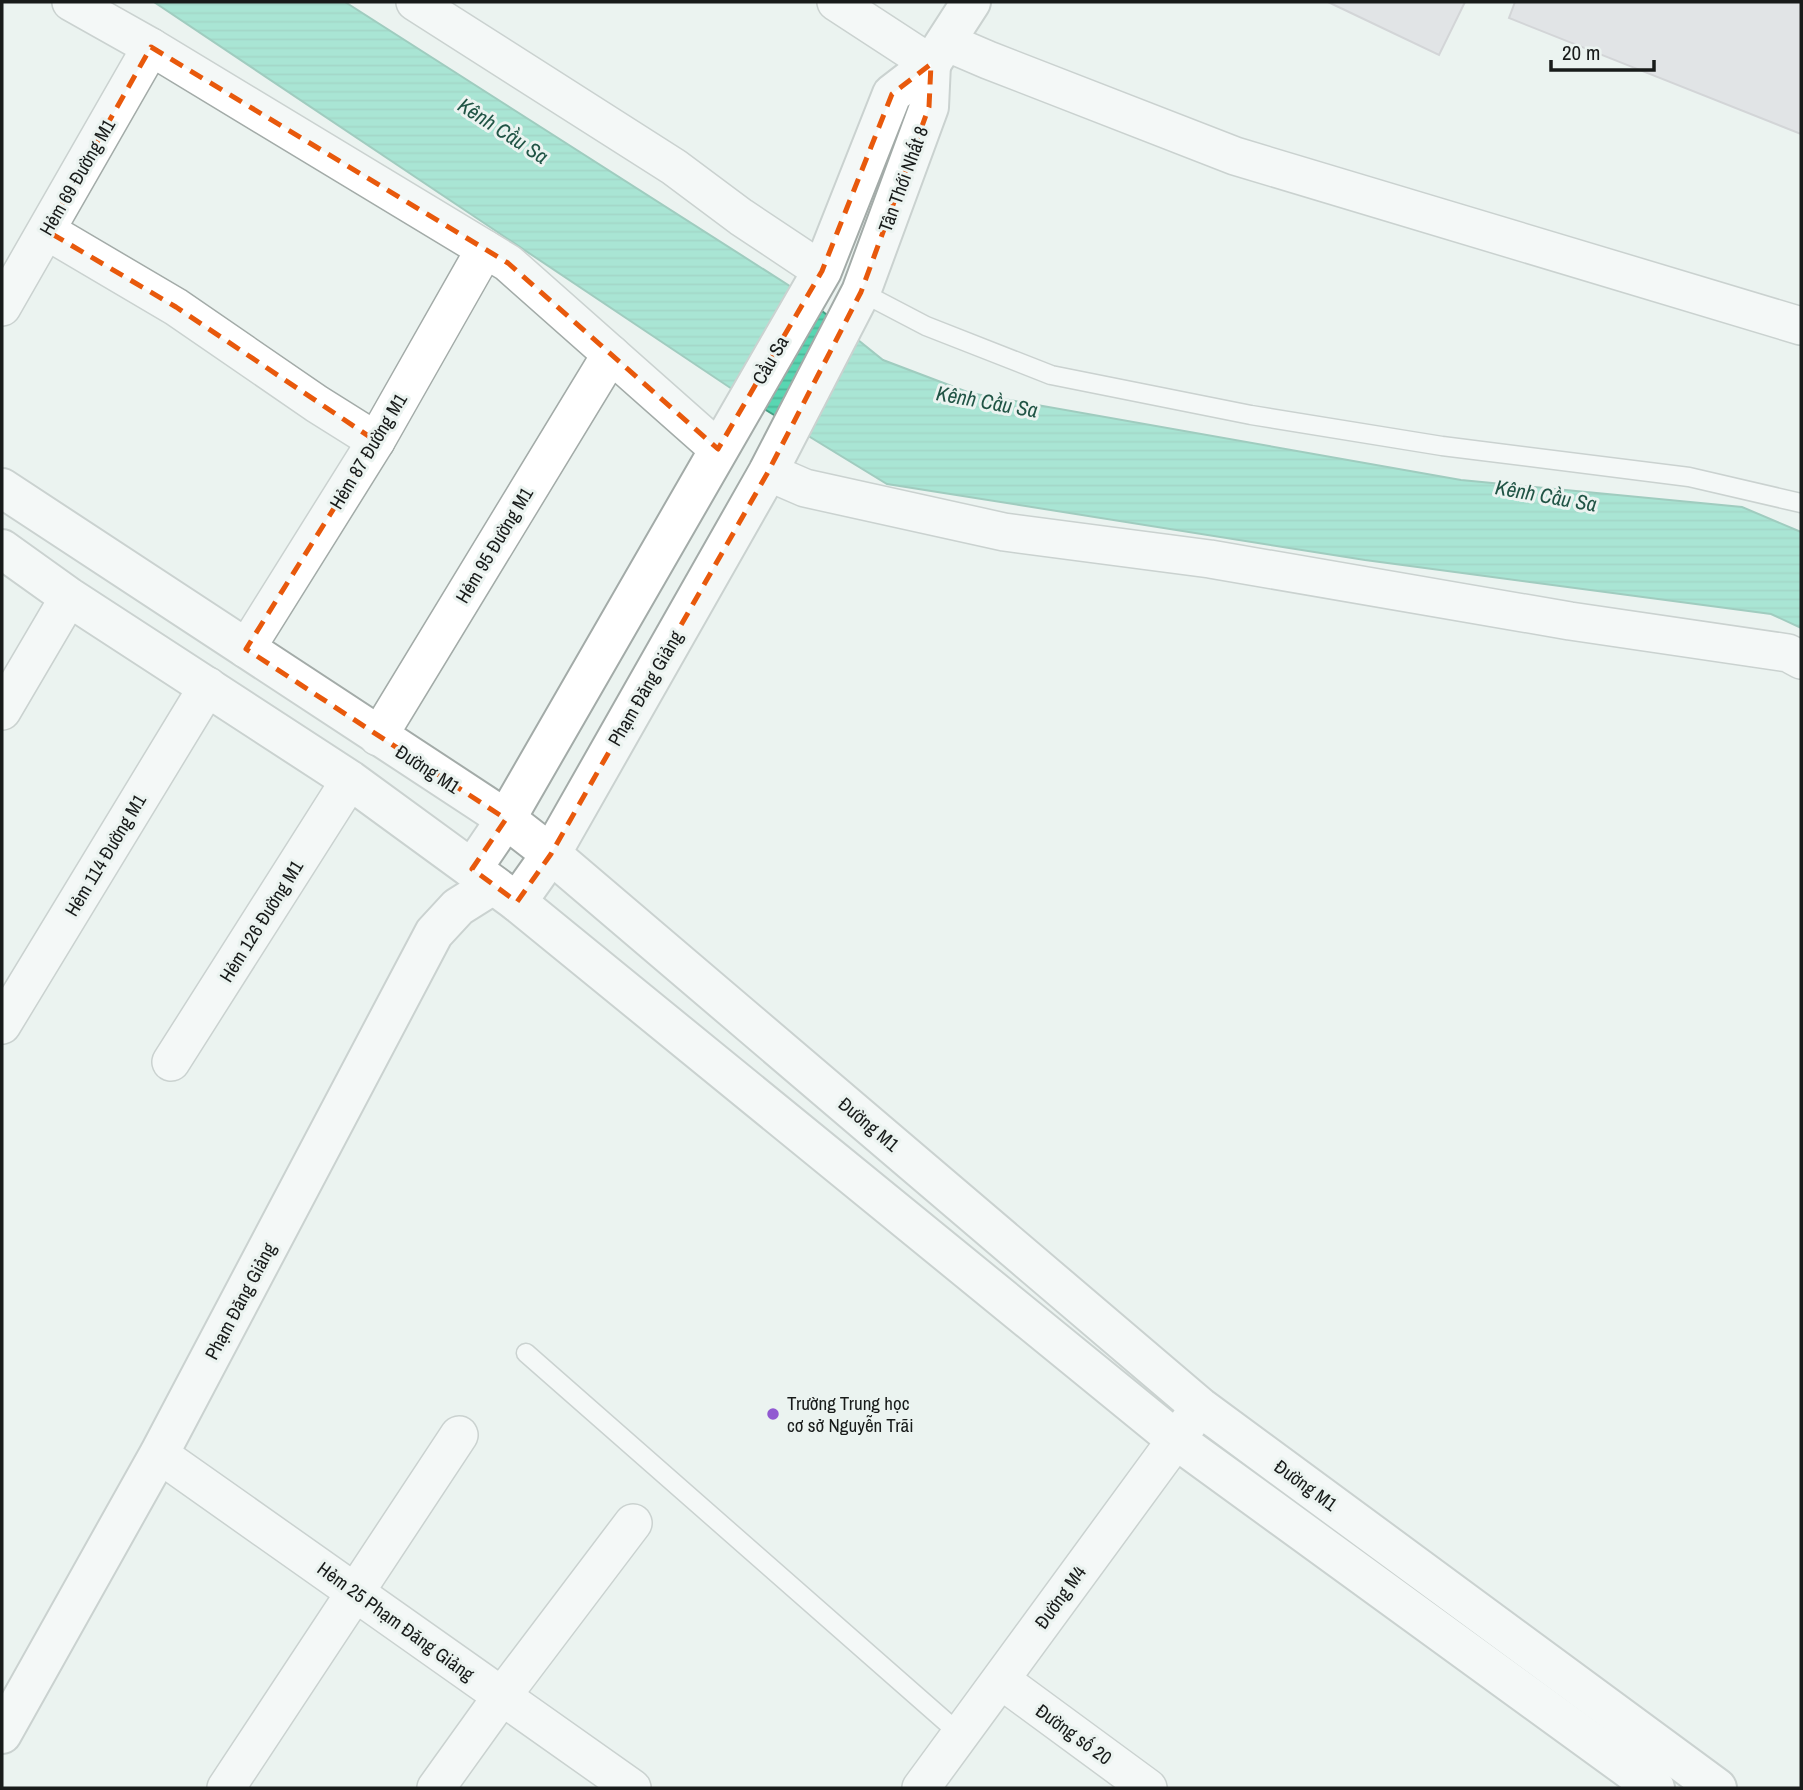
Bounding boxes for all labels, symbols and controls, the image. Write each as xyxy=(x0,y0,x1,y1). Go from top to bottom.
scale bar xyxy=(1551,28,1654,72)
text: 20 m xyxy=(1562,38,1600,67)
water label: Kênh Cầu Sa xyxy=(452,91,554,171)
street label: Hẻm 69 Đường M1 xyxy=(33,114,121,240)
street label: Tân Thới Nhất 8 xyxy=(872,122,934,236)
street label: Cầu Sa xyxy=(746,331,794,389)
water label: Kênh Cầu Sa xyxy=(934,378,1040,425)
street label: Hẻm 87 Đường M1 xyxy=(323,388,413,514)
water label: Kênh Cầu Sa xyxy=(1493,472,1599,519)
street label: Hẻm 95 Đường M1 xyxy=(449,482,539,608)
street label: Phạm Đăng Giảng xyxy=(601,625,689,750)
street label: Đường M1 xyxy=(391,739,465,800)
street label: Hẻm 114 Đường M1 xyxy=(58,789,152,921)
street label: Hẻm 126 Đường M1 xyxy=(213,855,309,987)
street label: Đường M1 xyxy=(833,1091,905,1157)
street label: Phạm Đăng Giảng xyxy=(198,1238,282,1364)
place label: Trường Trung học cơ sở Nguyễn Trãi xyxy=(787,1390,913,1438)
marker: Trường Trung học cơ sở Nguyễn Trãi xyxy=(765,1406,781,1422)
street label: Đường M1 xyxy=(1269,1453,1343,1517)
street label: Hẻm 25 Phạm Đăng Giảng xyxy=(312,1555,480,1687)
street label: Đường M4 xyxy=(1028,1560,1092,1634)
street label: Đường số 20 xyxy=(1031,1698,1117,1770)

